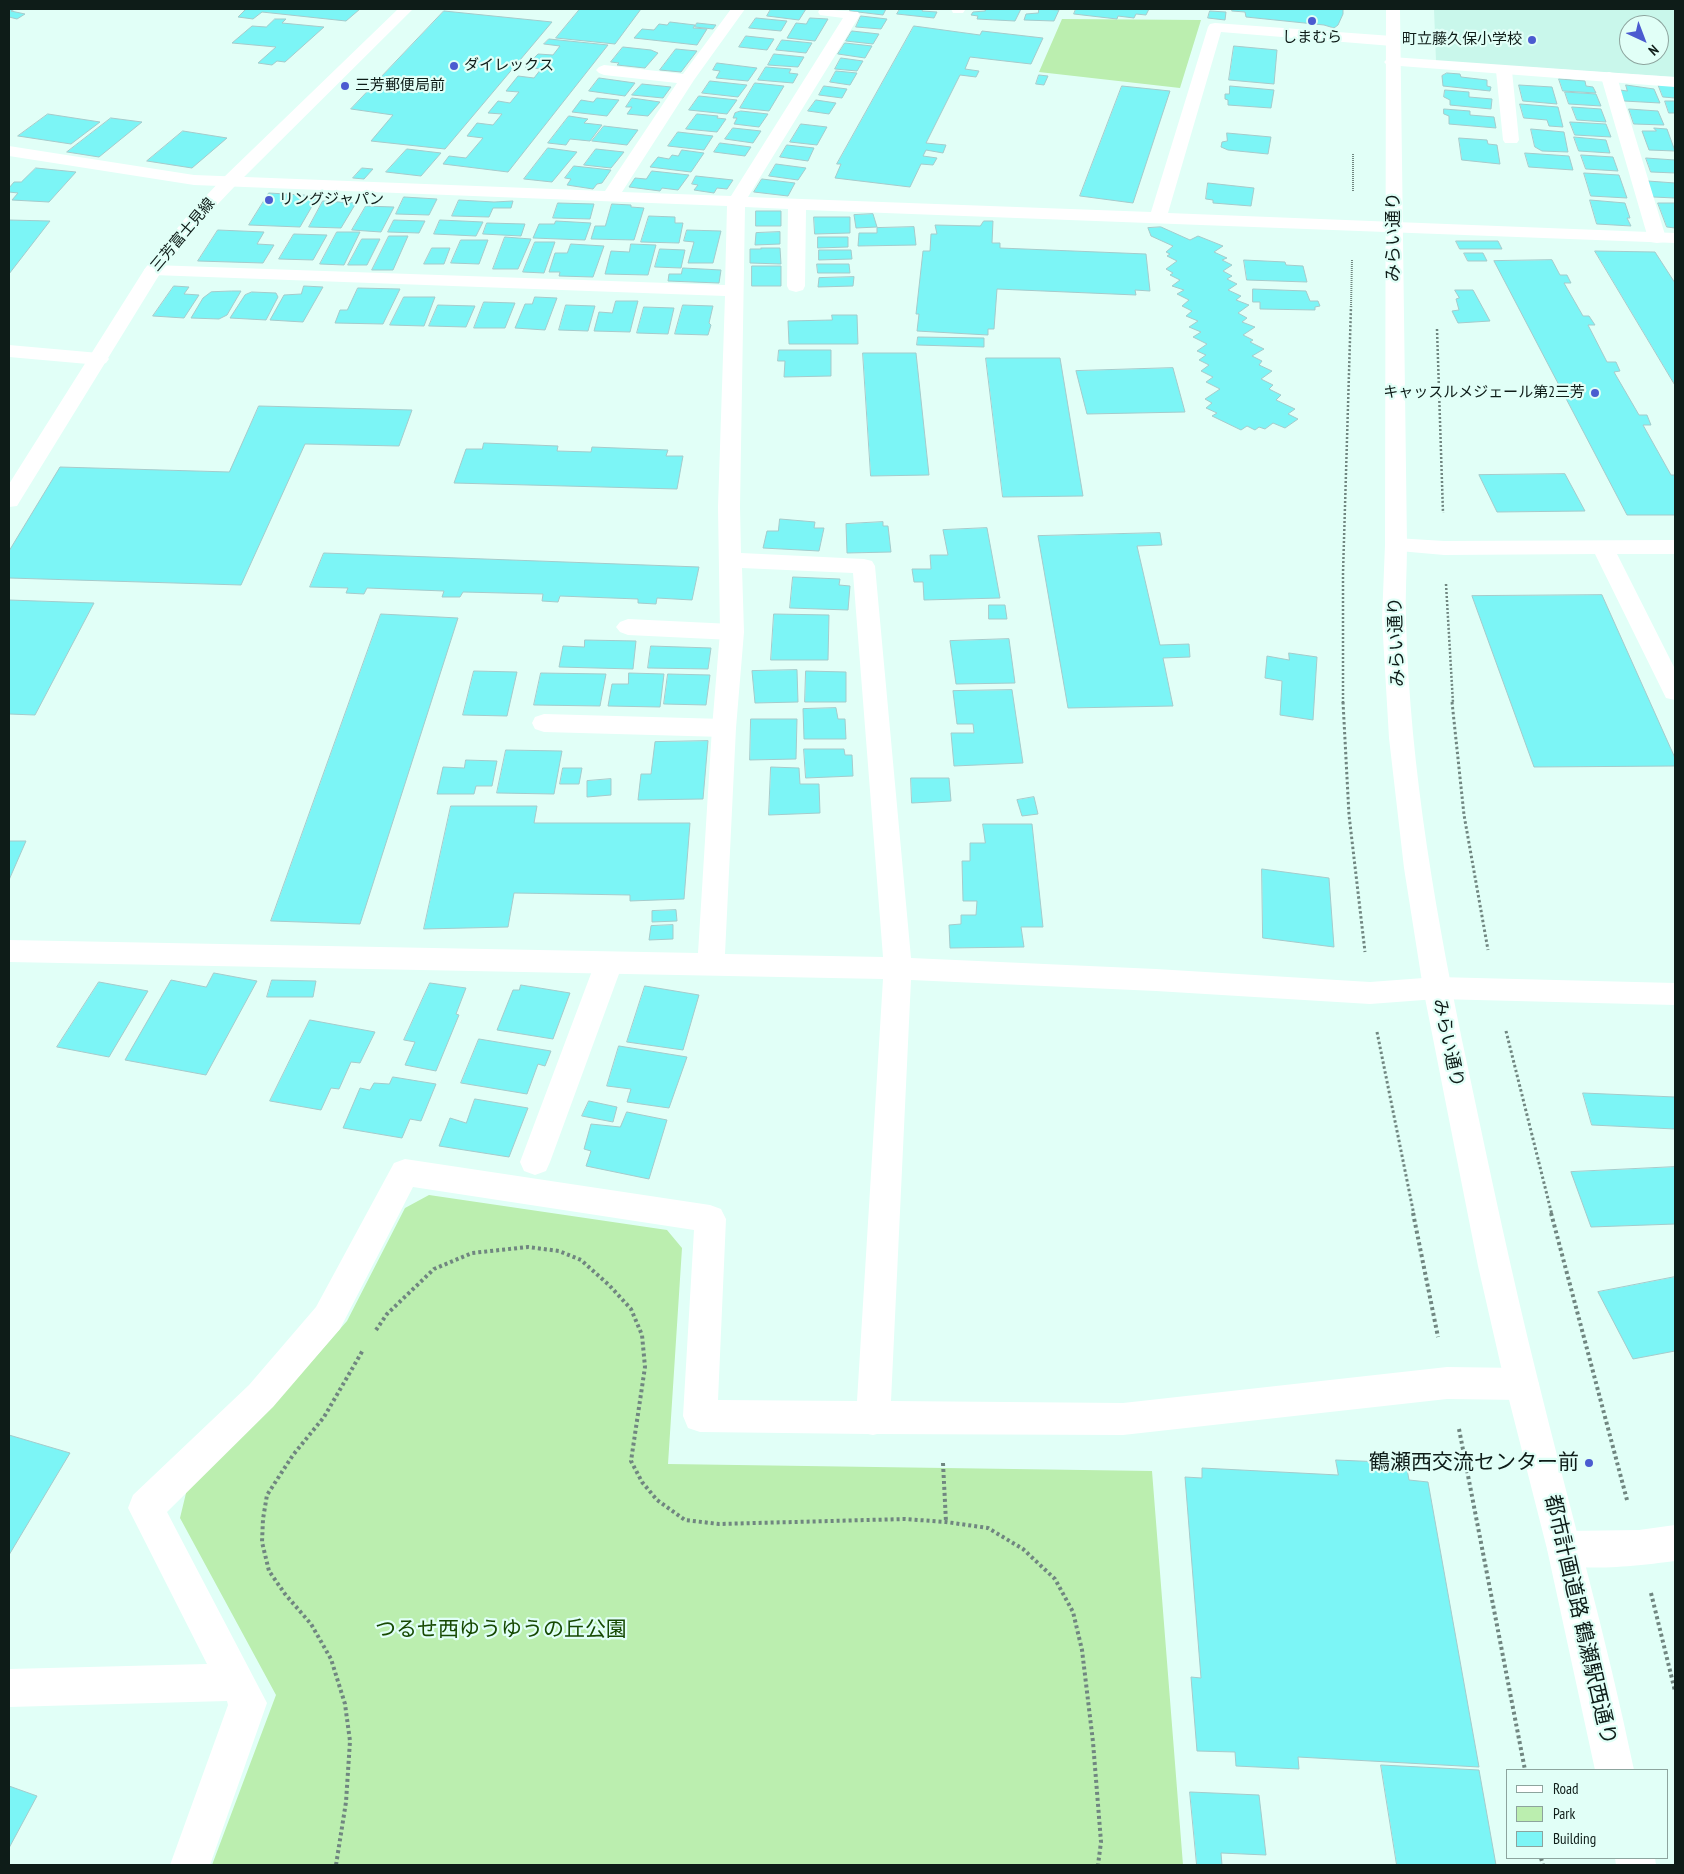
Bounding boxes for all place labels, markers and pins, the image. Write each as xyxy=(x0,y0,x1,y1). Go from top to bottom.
marker: しまむら xyxy=(1306,15,1318,27)
place label: しまむら xyxy=(1282,29,1342,47)
place label: 町立藤久保小学校 xyxy=(1402,31,1522,49)
marker: 町立藤久保小学校 xyxy=(1526,34,1538,46)
place label: ダイレックス xyxy=(464,57,554,75)
marker: ダイレックス xyxy=(448,60,460,72)
place label: 三芳郵便局前 xyxy=(355,77,445,95)
marker: 三芳郵便局前 xyxy=(339,80,351,92)
place label: リングジャパン xyxy=(279,191,384,209)
marker: リングジャパン xyxy=(263,194,275,206)
place label: キャッスルメジェール第2三芳 xyxy=(1383,384,1585,402)
marker: キャッスルメジェール第2三芳 xyxy=(1589,387,1601,399)
place label: 鶴瀬西交流センター前 xyxy=(1369,1450,1579,1476)
marker: 鶴瀬西交流センター前 xyxy=(1583,1457,1595,1469)

